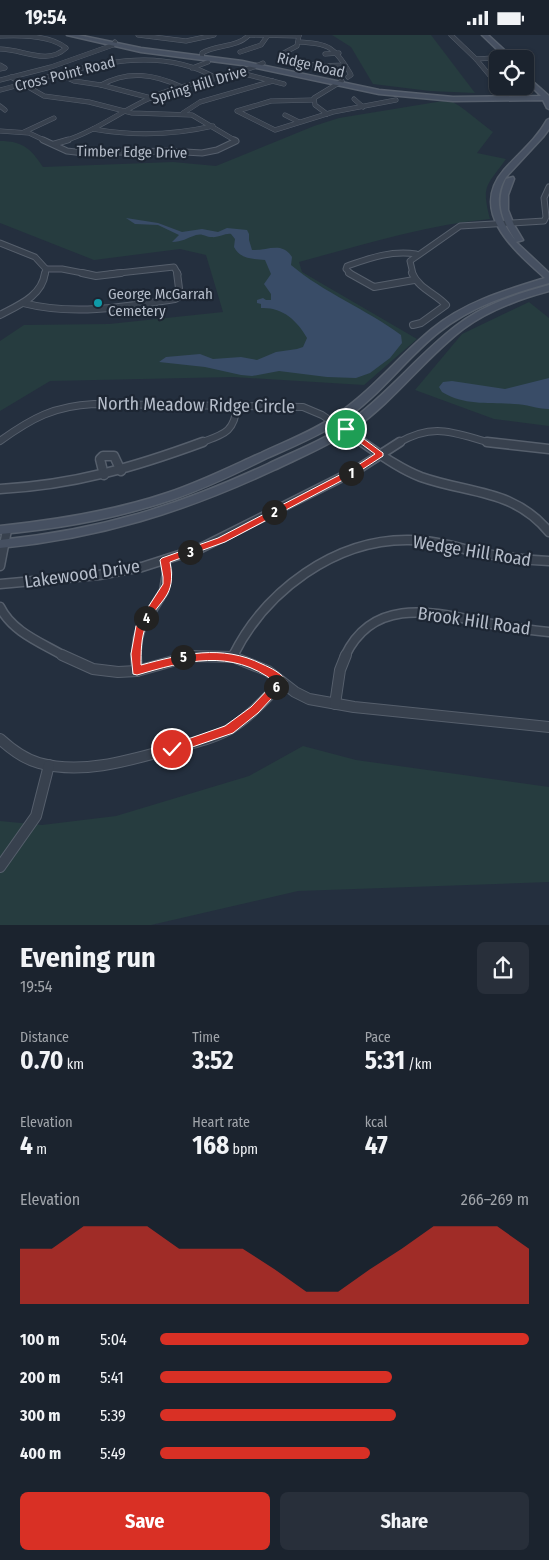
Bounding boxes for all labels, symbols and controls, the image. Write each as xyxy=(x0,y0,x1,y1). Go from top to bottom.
text: 19:54 xyxy=(25,6,66,29)
street label: Ridge Road xyxy=(275,48,347,82)
map controls xyxy=(489,50,534,95)
button: locate xyxy=(489,50,534,95)
street label: Cross Point Road xyxy=(13,53,117,95)
street label: Spring Hill Drive xyxy=(149,62,249,108)
street label: Timber Edge Drive xyxy=(77,142,187,162)
place label: George McGarrah Cemetery xyxy=(108,285,213,320)
marker: George McGarrah Cemetery xyxy=(92,297,104,309)
street label: North Meadow Ridge Circle xyxy=(97,392,295,418)
pin xyxy=(325,408,367,450)
icon: arrive xyxy=(332,415,360,443)
pin: 1 xyxy=(338,461,364,485)
text: 1 xyxy=(349,465,354,482)
pin: 2 xyxy=(262,499,286,525)
text: 2 xyxy=(271,504,278,521)
street label: Wedge Hill Road xyxy=(411,531,533,571)
pin: 3 xyxy=(178,539,202,565)
text: 3 xyxy=(187,544,194,561)
street label: Lakewood Drive xyxy=(23,555,141,593)
street label: Brook Hill Road xyxy=(416,602,532,640)
pin: 4 xyxy=(134,605,158,631)
text: 4 xyxy=(143,610,150,627)
pin: 5 xyxy=(170,645,196,669)
text: 5 xyxy=(180,649,187,666)
pin: 6 xyxy=(264,675,288,699)
text: 6 xyxy=(273,679,280,696)
pin xyxy=(151,728,193,770)
icon: check xyxy=(158,735,186,763)
text: Evening run xyxy=(20,941,156,974)
button: share xyxy=(477,942,529,994)
text: 19:54 xyxy=(20,977,53,996)
text: Distance xyxy=(20,1029,69,1046)
text: Time xyxy=(192,1029,220,1046)
text: Pace xyxy=(365,1029,391,1046)
text: 0.70 xyxy=(20,1046,63,1076)
text: 3:52 xyxy=(192,1046,234,1076)
text: 5:31 xyxy=(365,1046,405,1076)
text: km xyxy=(63,1056,84,1073)
text: /km xyxy=(405,1056,432,1073)
text: Elevation xyxy=(20,1114,73,1131)
text: Heart rate xyxy=(192,1114,250,1131)
text: kcal xyxy=(365,1114,387,1131)
text: 4 xyxy=(20,1131,33,1161)
text: 168 xyxy=(192,1131,229,1161)
text: 47 xyxy=(365,1131,388,1161)
text: m xyxy=(33,1141,47,1158)
text: bpm xyxy=(229,1141,258,1158)
text: Elevation xyxy=(20,1190,80,1209)
text: 266–269 m xyxy=(461,1190,529,1209)
text: 100 m xyxy=(20,1330,60,1349)
text: 5:04 xyxy=(100,1330,127,1349)
text: 200 m xyxy=(20,1368,60,1387)
text: 5:41 xyxy=(100,1368,124,1387)
text: 300 m xyxy=(20,1406,61,1425)
text: 5:39 xyxy=(100,1406,126,1425)
text: 400 m xyxy=(20,1444,61,1463)
text: 5:49 xyxy=(100,1444,126,1463)
button: Save xyxy=(20,1492,270,1550)
button: Share xyxy=(280,1492,529,1550)

